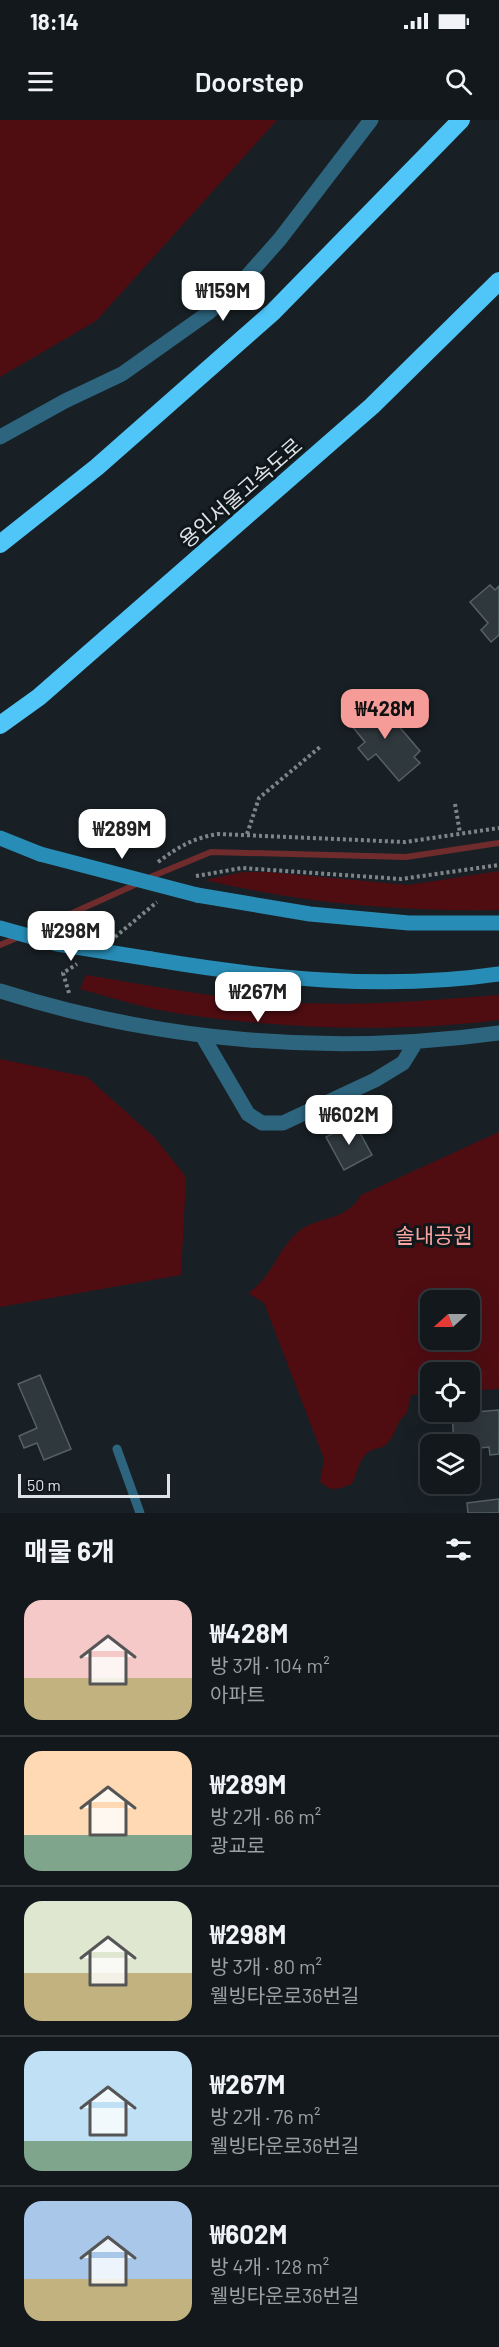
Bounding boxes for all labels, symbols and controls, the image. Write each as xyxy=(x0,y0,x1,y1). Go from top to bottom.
text: 18:14 xyxy=(30,8,79,34)
icon: menu xyxy=(24,65,57,98)
text: Doorstep xyxy=(195,65,304,97)
icon: search xyxy=(442,65,475,98)
pin: ₩159M xyxy=(181,271,265,322)
text: ₩159M xyxy=(196,278,250,302)
street label: 용인서울고속도로 xyxy=(173,432,307,552)
pin: ₩428M xyxy=(343,689,427,740)
text: ₩428M xyxy=(355,696,415,720)
pin: ₩289M xyxy=(80,809,164,860)
text: ₩289M xyxy=(93,816,151,840)
pin: ₩298M xyxy=(29,911,113,962)
text: ₩298M xyxy=(42,918,100,942)
pin: ₩267M xyxy=(216,972,300,1023)
text: ₩267M xyxy=(229,979,287,1003)
pin: ₩602M xyxy=(307,1095,391,1146)
text: ₩602M xyxy=(319,1102,379,1126)
park label: 솔내공원 xyxy=(395,1222,473,1247)
north arrow xyxy=(420,1290,480,1350)
map controls xyxy=(420,1290,480,1494)
button: locate xyxy=(420,1362,480,1422)
button: layers xyxy=(420,1434,480,1494)
scale bar xyxy=(18,1471,170,1498)
text: 50 m xyxy=(27,1475,61,1494)
icon: filters xyxy=(442,1533,475,1566)
text: 매물 6개 xyxy=(24,1535,115,1566)
text: ₩428M xyxy=(210,1617,288,1648)
icon: home xyxy=(72,1624,144,1696)
text: 방 3개 · 104 m² xyxy=(210,1653,330,1677)
text: 아파트 xyxy=(210,1682,265,1706)
text: ₩289M xyxy=(210,1768,286,1799)
icon: home xyxy=(72,1775,144,1847)
text: 방 2개 · 66 m² xyxy=(210,1804,321,1828)
text: 광교로 xyxy=(210,1833,265,1857)
text: ₩298M xyxy=(210,1918,286,1949)
icon: home xyxy=(72,1925,144,1997)
text: 방 3개 · 80 m² xyxy=(210,1954,322,1978)
text: 웰빙타운로36번길 xyxy=(210,1983,359,2007)
text: ₩267M xyxy=(210,2068,285,2099)
icon: home xyxy=(72,2075,144,2147)
text: 방 2개 · 76 m² xyxy=(210,2104,321,2128)
text: 웰빙타운로36번길 xyxy=(210,2133,359,2157)
text: ₩602M xyxy=(210,2218,287,2249)
icon: home xyxy=(72,2225,144,2297)
text: 방 4개 · 128 m² xyxy=(210,2254,329,2278)
text: 웰빙타운로36번길 xyxy=(210,2283,359,2307)

